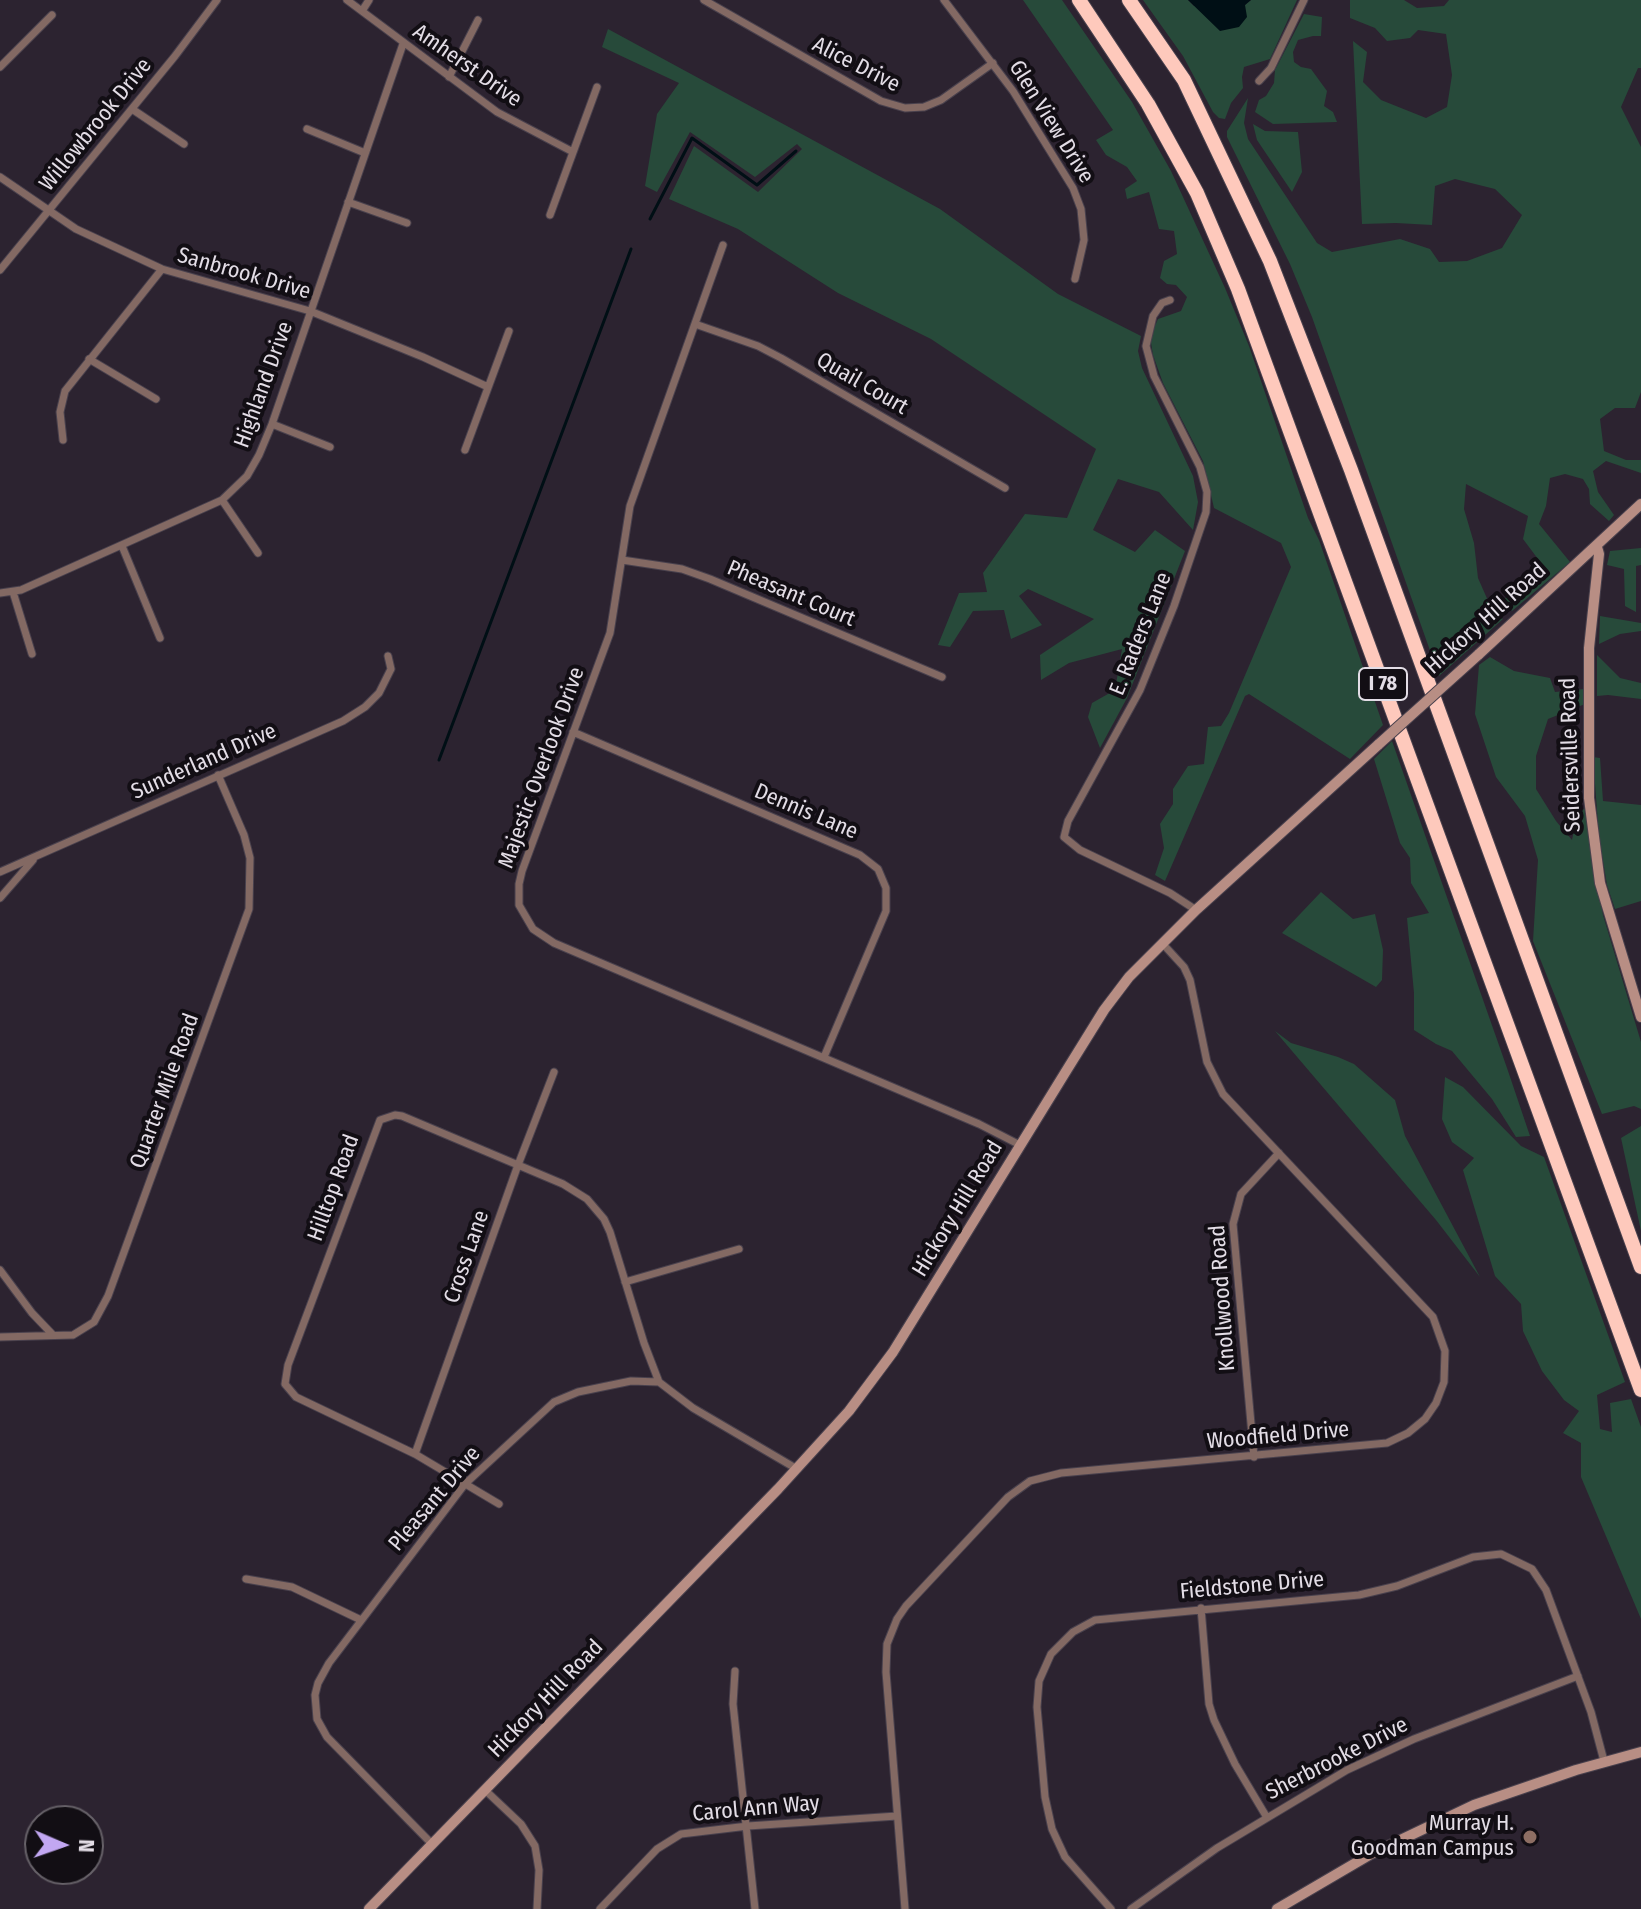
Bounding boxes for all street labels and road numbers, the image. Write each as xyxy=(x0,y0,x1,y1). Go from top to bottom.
street label: Amherst Drive xyxy=(408,19,526,113)
street label: Alice Drive xyxy=(808,32,904,98)
street label: Willowbrook Drive xyxy=(34,53,158,197)
street label: Glen View Drive xyxy=(1003,56,1099,188)
street label: Sanbrook Drive xyxy=(174,242,314,306)
street label: Highland Drive xyxy=(229,318,299,452)
street label: Quail Court xyxy=(812,347,912,421)
street label: Pheasant Court xyxy=(723,555,859,633)
street label: Hickory Hill Road xyxy=(1420,558,1552,680)
street label: E. Raders Lane xyxy=(1104,569,1178,699)
street label: Majestic Overlook Drive xyxy=(493,664,591,872)
road number: I 78 xyxy=(1359,668,1407,700)
street label: Seidersville Road xyxy=(1555,677,1587,833)
street label: Sunderland Drive xyxy=(127,718,281,806)
street label: Dennis Lane xyxy=(750,778,862,846)
street label: Quarter Mile Road xyxy=(125,1010,205,1172)
street label: Hilltop Road xyxy=(303,1131,365,1245)
street label: Hickory Hill Road xyxy=(907,1136,1009,1282)
street label: Cross Lane xyxy=(439,1207,495,1307)
street label: Knollwood Road xyxy=(1205,1224,1241,1372)
street label: Woodfield Drive xyxy=(1206,1417,1350,1455)
street label: Pleasant Drive xyxy=(383,1441,487,1557)
street label: Fieldstone Drive xyxy=(1179,1567,1325,1605)
street label: Hickory Hill Road xyxy=(483,1634,609,1764)
street label: Sherbrooke Drive xyxy=(1262,1712,1412,1806)
street label: Carol Ann Way xyxy=(691,1790,821,1828)

